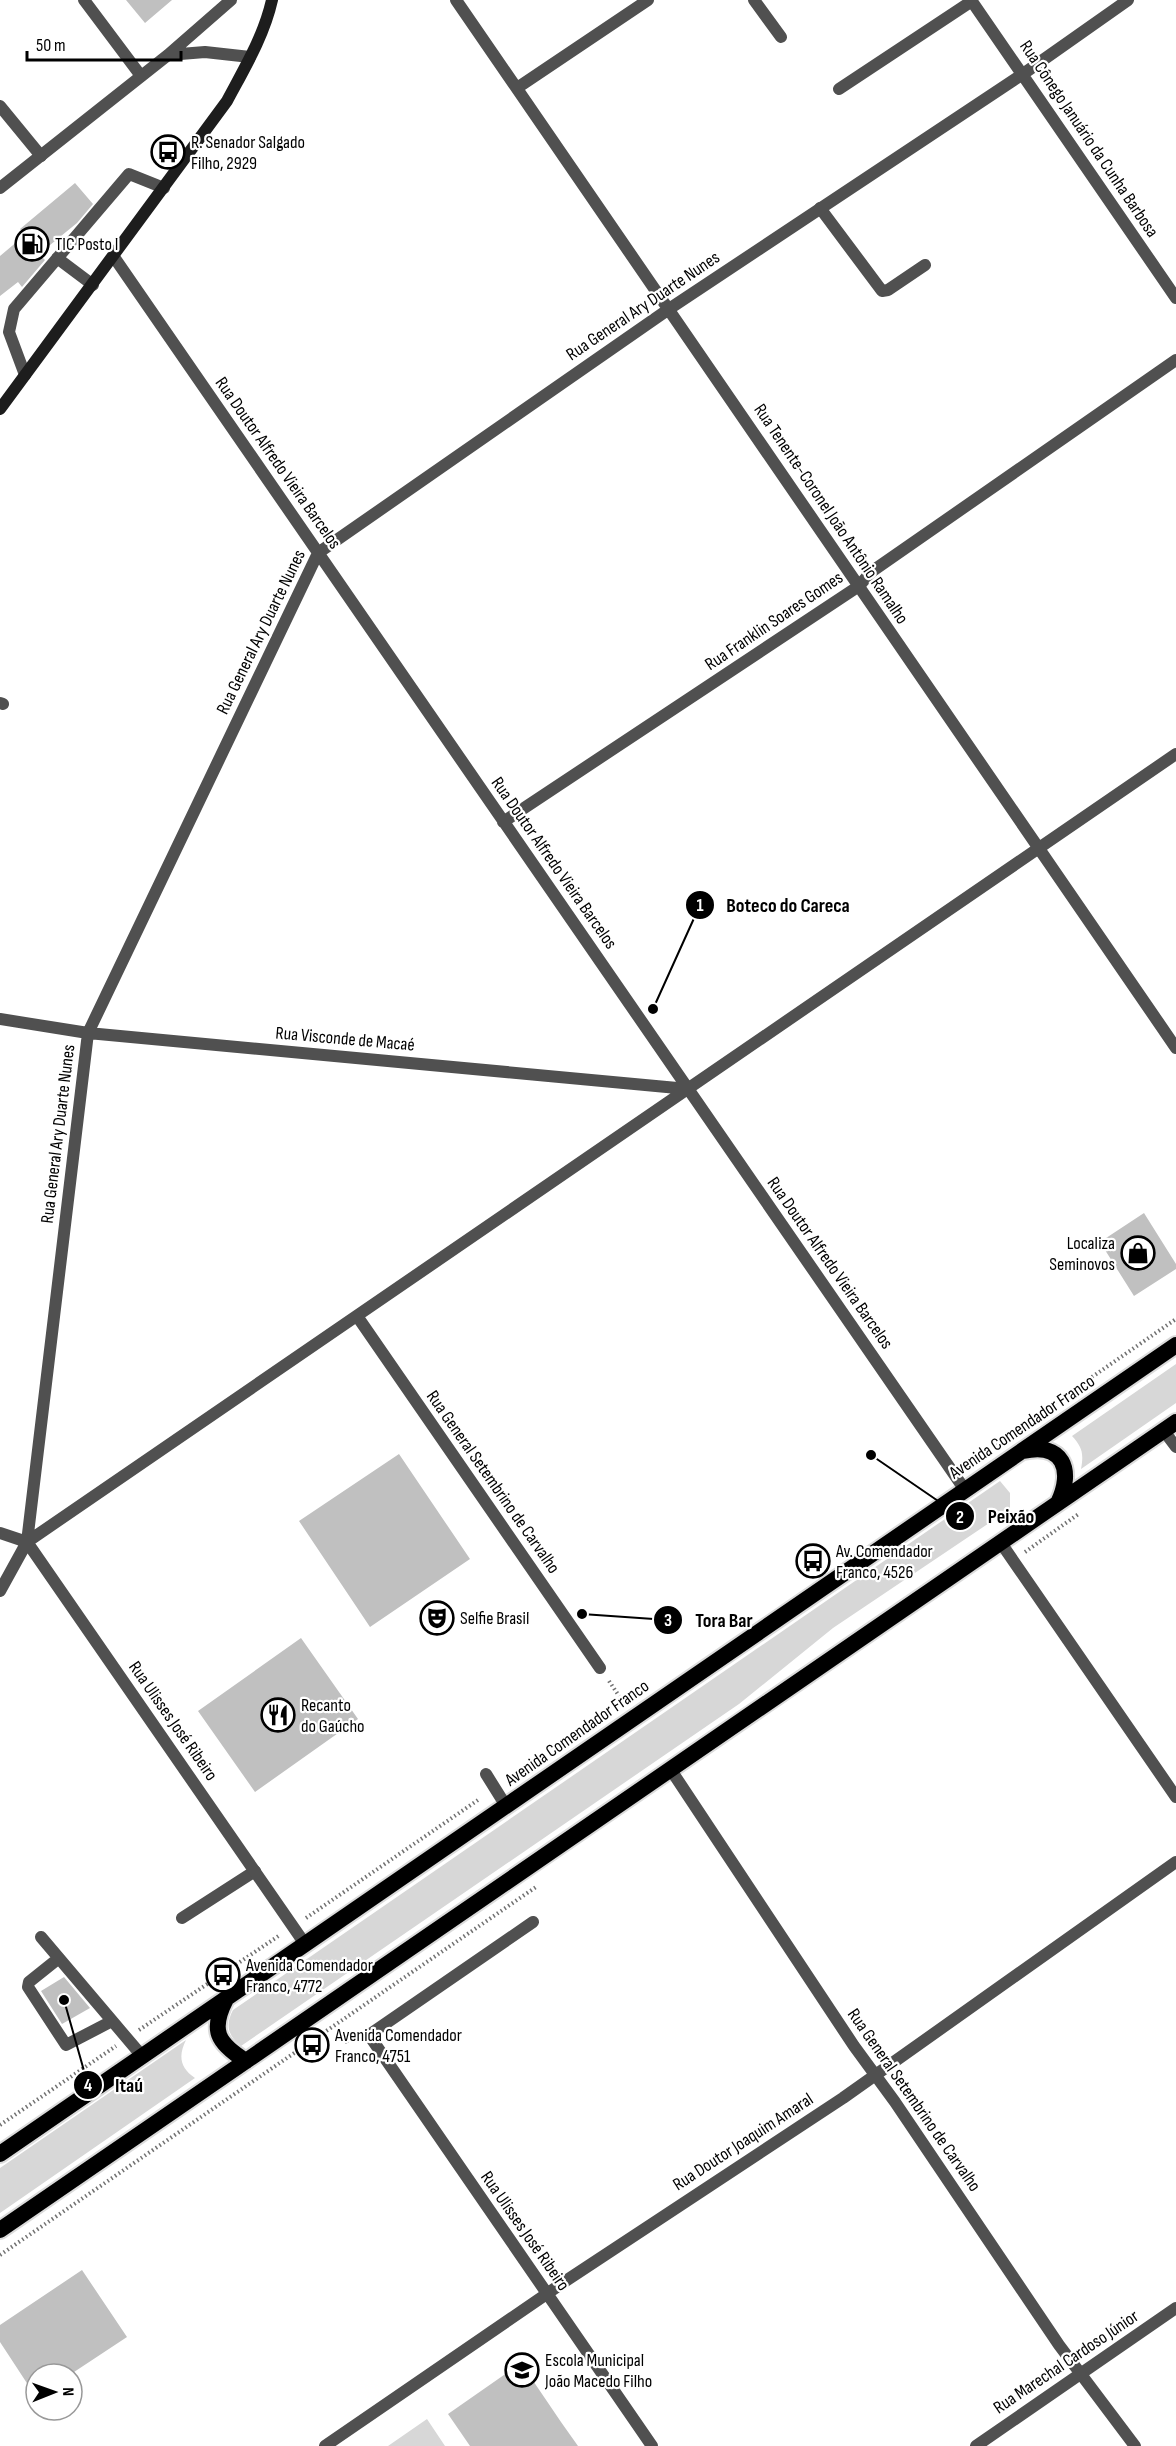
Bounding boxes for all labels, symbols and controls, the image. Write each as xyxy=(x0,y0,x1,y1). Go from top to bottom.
scale bar xyxy=(27,24,182,62)
text: 50 m xyxy=(36,35,66,56)
street label: Rua Cônego Januário da Cunha Barbosa xyxy=(1015,37,1163,241)
place label: R. Senador Salgado Filho, 2929 xyxy=(191,132,305,174)
bus stop icon: R. Senador Salgado Filho, 2929 xyxy=(150,134,186,170)
fuel station icon: TIC Posto I xyxy=(14,226,50,262)
place label: TIC Posto I xyxy=(55,234,118,255)
street label: Rua General Ary Duarte Nunes xyxy=(562,247,724,365)
street label: Rua Doutor Alfredo Vieira Barcelos xyxy=(211,373,345,553)
street label: Rua Tenente-Coronel João Antônio Ramalho xyxy=(749,400,913,628)
street label: Rua General Ary Duarte Nunes xyxy=(212,546,310,718)
street label: Rua Franklin Soares Gomes xyxy=(701,567,847,675)
street label: Rua Doutor Alfredo Vieira Barcelos xyxy=(487,773,621,953)
callout: Boteco do Careca xyxy=(685,886,862,924)
text: Boteco do Careca xyxy=(726,894,850,918)
text: 1 xyxy=(696,895,704,916)
street label: Rua Visconde de Macaé xyxy=(274,1022,416,1056)
street label: Rua General Ary Duarte Nunes xyxy=(37,1043,79,1225)
street label: Rua Doutor Alfredo Vieira Barcelos xyxy=(763,1173,897,1353)
place label: Localiza Seminovos xyxy=(1049,1233,1115,1275)
shop icon: Localiza Seminovos xyxy=(1120,1235,1156,1271)
street label: Avenida Comendador Franco xyxy=(945,1371,1099,1484)
street label: Rua General Setembrino de Carvalho xyxy=(422,1387,564,1577)
callout: Peixão xyxy=(945,1497,1046,1535)
text: Peixão xyxy=(988,1505,1034,1529)
text: 2 xyxy=(956,1507,964,1528)
place label: Av. Comendador Franco, 4526 xyxy=(835,1541,933,1583)
bus stop icon: Av. Comendador Franco, 4526 xyxy=(795,1543,831,1579)
theatre icon: Selfie Brasil xyxy=(419,1600,455,1636)
callout: Tora Bar xyxy=(653,1601,765,1639)
place label: Selfie Brasil xyxy=(460,1608,529,1629)
text: Tora Bar xyxy=(695,1609,753,1633)
text: 3 xyxy=(664,1610,672,1631)
street label: Rua Ulisses José Ribeiro xyxy=(124,1657,222,1785)
street label: Avenida Comendador Franco xyxy=(500,1675,653,1791)
place label: Recanto do Gaúcho xyxy=(301,1695,365,1737)
restaurant icon: Recanto do Gaúcho xyxy=(260,1697,296,1733)
place label: Avenida Comendador Franco, 4772 xyxy=(245,1955,373,1997)
bus stop icon: Avenida Comendador Franco, 4772 xyxy=(205,1957,241,1993)
street label: Rua General Setembrino de Carvalho xyxy=(843,2005,985,2195)
place label: Avenida Comendador Franco, 4751 xyxy=(334,2025,462,2067)
bus stop icon: Avenida Comendador Franco, 4751 xyxy=(294,2027,330,2063)
callout: Itaú xyxy=(73,2066,155,2104)
text: Itaú xyxy=(115,2074,143,2098)
text: 4 xyxy=(84,2075,93,2096)
street label: Rua Doutor Joaquim Amaral xyxy=(669,2089,817,2195)
street label: Rua Ulisses José Ribeiro xyxy=(476,2167,574,2295)
street label: Rua Marechal Cardoso Júnior xyxy=(990,2306,1142,2418)
place label: Escola Municipal João Macedo Filho xyxy=(544,2350,652,2392)
school or university icon: Escola Municipal João Macedo Filho xyxy=(504,2352,540,2388)
north arrow xyxy=(24,2362,84,2422)
text: N xyxy=(58,2387,77,2396)

